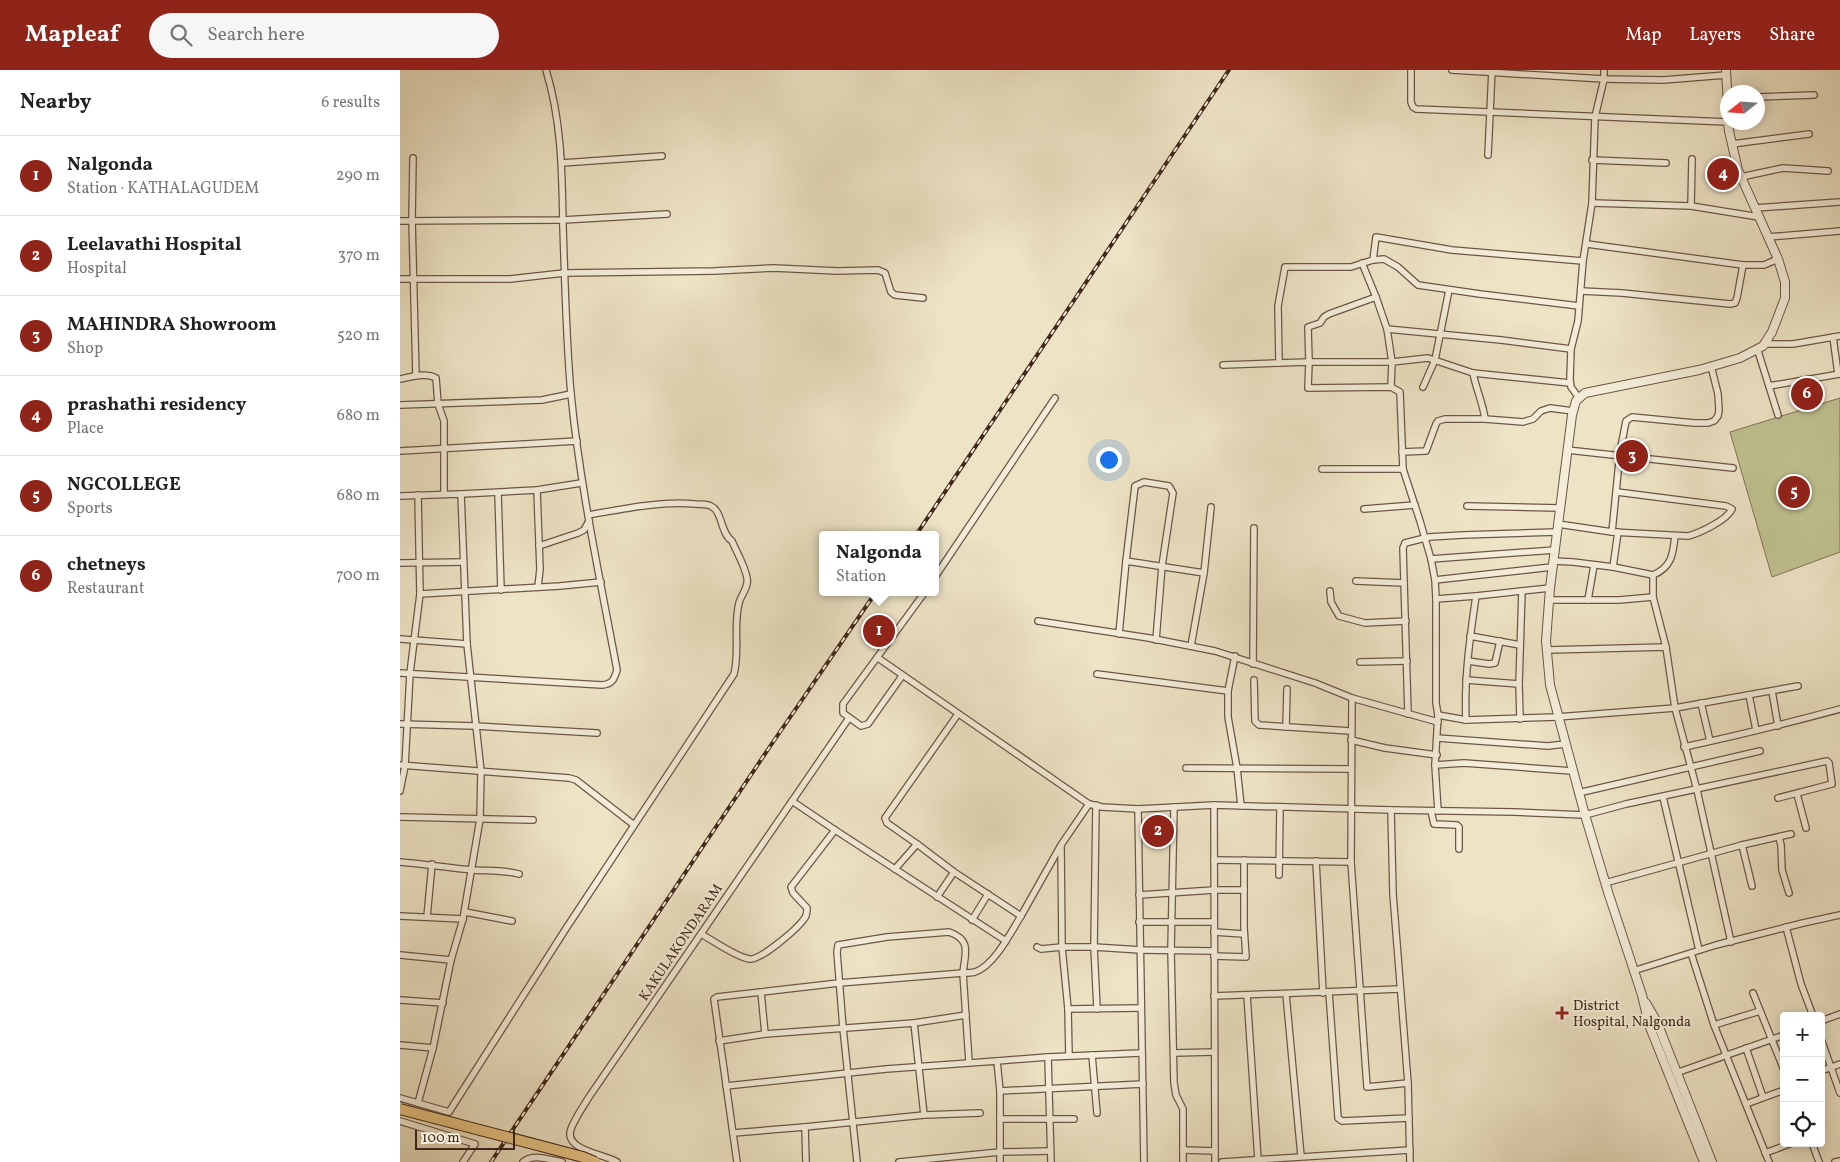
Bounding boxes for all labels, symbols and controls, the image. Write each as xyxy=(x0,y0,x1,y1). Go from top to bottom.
search box xyxy=(149,13,499,58)
text: Mapleaf xyxy=(25,18,119,52)
icon: search xyxy=(167,21,195,49)
text: Search here xyxy=(207,22,305,48)
text: Map xyxy=(1625,23,1661,48)
text: Layers xyxy=(1689,23,1741,48)
text: Share xyxy=(1769,23,1815,48)
north arrow xyxy=(1720,85,1765,130)
text: Nearby xyxy=(20,88,91,117)
text: 6 results xyxy=(321,92,380,114)
text: Nalgonda xyxy=(67,152,153,178)
pin: 4 xyxy=(1707,155,1739,193)
text: 1 xyxy=(33,165,39,187)
text: 290 m xyxy=(336,165,380,187)
text: Station · KATHALAGUDEM xyxy=(67,178,259,200)
text: Leelavathi Hospital xyxy=(67,232,242,258)
text: 2 xyxy=(32,245,40,267)
text: 370 m xyxy=(338,245,380,267)
text: Hospital xyxy=(67,258,127,280)
text: MAHINDRA Showroom xyxy=(67,312,277,338)
text: 3 xyxy=(32,325,40,347)
text: 520 m xyxy=(337,325,380,347)
text: Shop xyxy=(67,338,103,360)
pin: 6 xyxy=(1791,375,1823,413)
text: prashathi residency xyxy=(67,392,246,418)
text: 4 xyxy=(31,405,41,427)
text: 680 m xyxy=(337,405,380,427)
text: Place xyxy=(67,418,104,440)
pin: 3 xyxy=(1616,437,1648,475)
your location xyxy=(1096,447,1122,473)
text: NGCOLLEGE xyxy=(67,472,181,498)
pin: 5 xyxy=(1778,473,1810,511)
text: 5 xyxy=(32,485,40,507)
text: 680 m xyxy=(337,485,380,507)
text: Sports xyxy=(67,498,113,520)
popup xyxy=(819,531,939,596)
text: Nalgonda xyxy=(836,540,922,566)
text: chetneys xyxy=(67,552,146,578)
text: 6 xyxy=(32,565,40,587)
text: 700 m xyxy=(336,565,380,587)
text: Station xyxy=(836,566,887,588)
text: Restaurant xyxy=(67,578,145,600)
pin: 1 xyxy=(863,612,895,650)
pin: 2 xyxy=(1142,812,1174,850)
street label: KAKULAKONDARAM xyxy=(635,881,728,1005)
place label: District Hospital, Nalgonda xyxy=(1573,997,1691,1032)
marker: District Hospital, Nalgonda xyxy=(1555,1006,1569,1020)
map controls xyxy=(1780,1012,1825,1147)
button: + xyxy=(1780,1012,1825,1057)
button: − xyxy=(1780,1057,1825,1102)
button: locate xyxy=(1780,1102,1825,1147)
scale bar xyxy=(415,1127,515,1150)
text: 100 m xyxy=(422,1129,460,1148)

